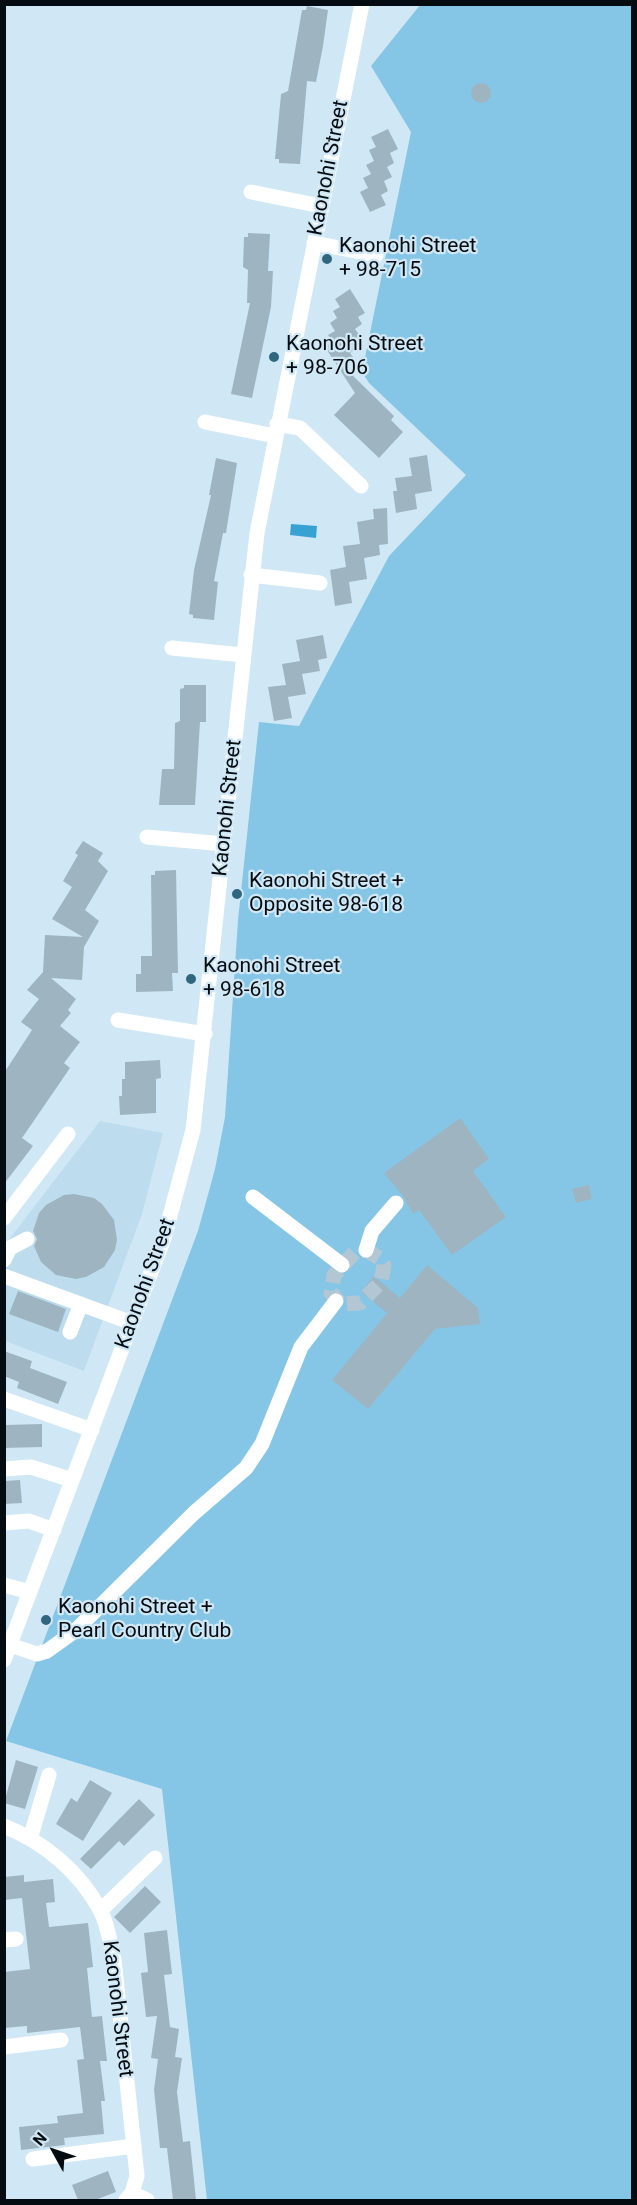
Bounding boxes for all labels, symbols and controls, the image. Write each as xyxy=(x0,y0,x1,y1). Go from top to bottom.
street label: Kaonohi Street xyxy=(304,98,354,238)
place label: Kaonohi Street + 98-715 xyxy=(339,234,476,284)
marker: Kaonohi Street + 98-715 xyxy=(320,252,334,266)
place label: Kaonohi Street + 98-706 xyxy=(286,332,423,382)
marker: Kaonohi Street + 98-706 xyxy=(267,350,281,364)
street label: Kaonohi Street xyxy=(208,738,248,878)
place label: Kaonohi Street + Opposite 98-618 xyxy=(249,869,404,919)
marker: Kaonohi Street + Opposite 98-618 xyxy=(230,887,244,901)
place label: Kaonohi Street + 98-618 xyxy=(203,954,340,1004)
marker: Kaonohi Street + 98-618 xyxy=(184,972,198,986)
street label: Kaonohi Street xyxy=(111,1215,181,1353)
place label: Kaonohi Street + Pearl Country Club xyxy=(58,1595,231,1645)
marker: Kaonohi Street + Pearl Country Club xyxy=(39,1613,53,1627)
street label: Kaonohi Street xyxy=(96,1939,138,2079)
north arrow xyxy=(24,2121,84,2181)
text: N xyxy=(29,2129,51,2150)

